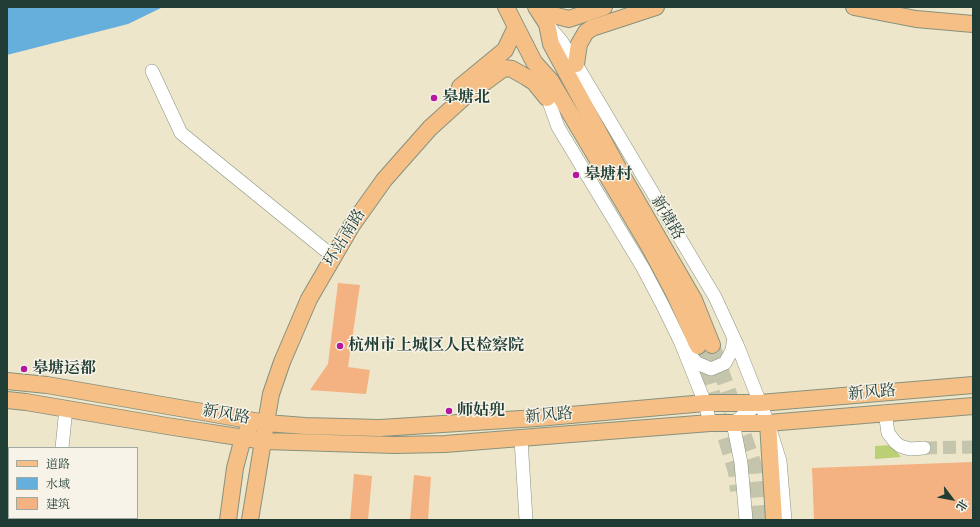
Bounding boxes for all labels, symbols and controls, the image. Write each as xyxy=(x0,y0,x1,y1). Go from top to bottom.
place label: 皋塘北 xyxy=(442,88,490,108)
marker: 皋塘北 xyxy=(429,93,439,103)
place label: 皋塘村 xyxy=(584,165,632,185)
marker: 皋塘村 xyxy=(571,170,581,180)
street label: 新塘路 xyxy=(646,192,688,244)
street label: 环站南路 xyxy=(320,206,370,270)
place label: 杭州市上城区人民检察院 xyxy=(348,336,524,356)
marker: 杭州市上城区人民检察院 xyxy=(335,341,345,351)
place label: 皋塘运都 xyxy=(32,359,96,379)
marker: 皋塘运都 xyxy=(19,364,29,374)
street label: 新风路 xyxy=(847,381,897,405)
street label: 新风路 xyxy=(201,401,251,429)
place label: 师姑兜 xyxy=(457,401,505,421)
street label: 新风路 xyxy=(524,404,574,428)
marker: 师姑兜 xyxy=(444,406,454,416)
legend xyxy=(8,447,138,519)
text: 道路 xyxy=(46,455,70,472)
text: 水域 xyxy=(46,475,70,492)
north arrow xyxy=(932,479,972,519)
text: 建筑 xyxy=(46,495,70,512)
text: 北 xyxy=(952,496,972,514)

